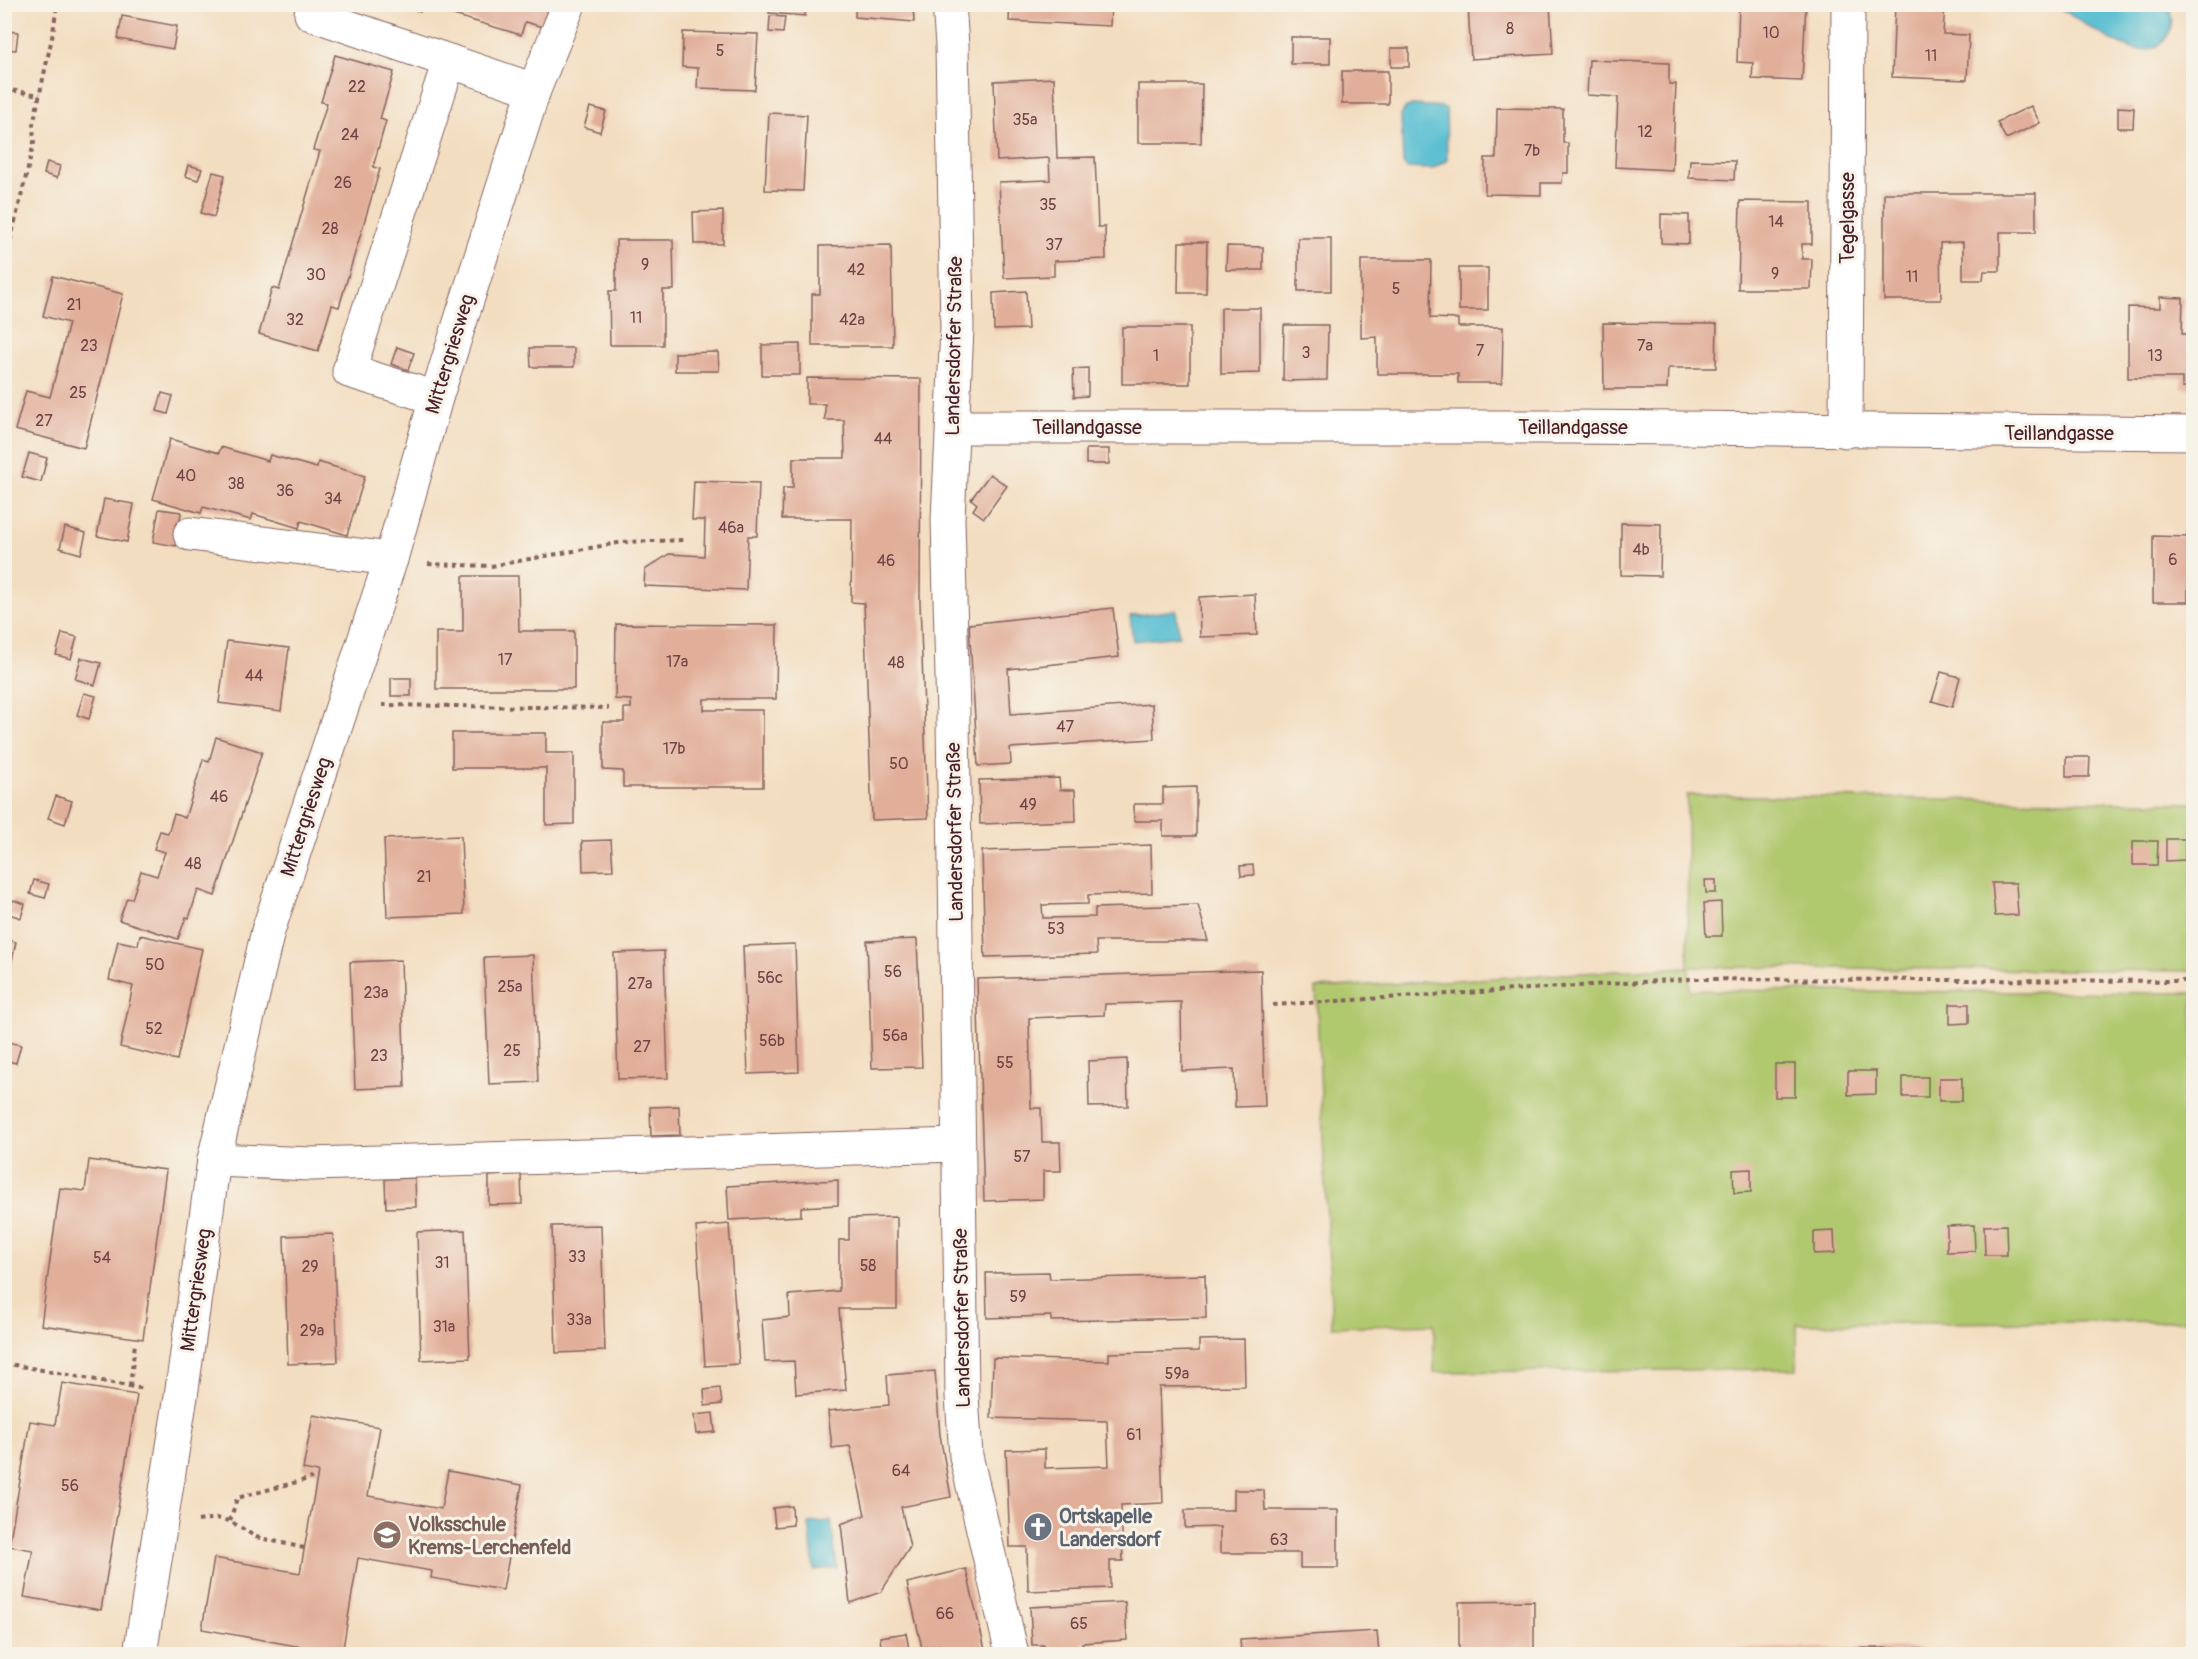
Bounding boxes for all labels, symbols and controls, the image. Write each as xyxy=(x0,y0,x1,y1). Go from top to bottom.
house number: 8 xyxy=(1506,19,1514,39)
house number: 10 xyxy=(1762,23,1780,43)
house number: 5 xyxy=(716,41,724,61)
house number: 11 xyxy=(1925,46,1937,66)
house number: 22 xyxy=(348,77,366,97)
house number: 35a xyxy=(1012,110,1038,130)
house number: 12 xyxy=(1637,122,1653,142)
house number: 24 xyxy=(341,125,359,145)
house number: 7b xyxy=(1524,141,1540,161)
street label: Tegelgasse xyxy=(1835,172,1860,264)
house number: 26 xyxy=(334,173,352,193)
house number: 35 xyxy=(1039,195,1057,215)
house number: 14 xyxy=(1768,212,1784,232)
house number: 28 xyxy=(321,219,339,239)
house number: 37 xyxy=(1045,235,1063,255)
house number: 9 xyxy=(641,255,649,275)
street label: Landersdorfer Straße xyxy=(940,256,968,436)
house number: 42 xyxy=(847,260,865,280)
house number: 9 xyxy=(1771,264,1779,284)
house number: 30 xyxy=(306,265,326,285)
house number: 11 xyxy=(1906,267,1918,287)
house number: 5 xyxy=(1392,279,1400,299)
street label: Mittergriesweg xyxy=(420,291,480,417)
house number: 21 xyxy=(66,295,82,315)
house number: 11 xyxy=(630,308,642,328)
house number: 32 xyxy=(286,310,304,330)
house number: 42a xyxy=(839,310,865,330)
house number: 23 xyxy=(80,336,98,356)
house number: 7a xyxy=(1637,336,1653,356)
house number: 7 xyxy=(1476,341,1485,361)
house number: 3 xyxy=(1302,343,1311,363)
house number: 1 xyxy=(1153,346,1159,366)
house number: 13 xyxy=(2147,346,2163,366)
house number: 25 xyxy=(69,383,87,403)
house number: 27 xyxy=(35,411,53,431)
street label: Teillandgasse xyxy=(1032,415,1142,440)
street label: Teillandgasse xyxy=(1518,415,1628,440)
street label: Teillandgasse xyxy=(2004,421,2114,446)
house number: 44 xyxy=(874,429,892,449)
house number: 40 xyxy=(176,466,196,486)
house number: 38 xyxy=(228,474,245,494)
house number: 36 xyxy=(276,481,294,501)
house number: 34 xyxy=(324,489,342,509)
house number: 46a xyxy=(718,518,744,538)
house number: 4b xyxy=(1632,540,1650,560)
house number: 6 xyxy=(2168,550,2178,570)
house number: 46 xyxy=(877,551,895,571)
house number: 17 xyxy=(498,650,513,670)
house number: 17a xyxy=(666,652,688,672)
house number: 48 xyxy=(887,653,905,673)
house number: 44 xyxy=(245,666,263,686)
house number: 47 xyxy=(1056,717,1074,737)
house number: 17b xyxy=(663,739,685,759)
street label: Landersdorfer Straße xyxy=(941,742,969,922)
street label: Mittergriesweg xyxy=(275,754,337,880)
house number: 50 xyxy=(889,754,909,774)
house number: 46 xyxy=(210,787,228,807)
house number: 49 xyxy=(1019,795,1037,815)
house number: 48 xyxy=(184,854,202,874)
house number: 21 xyxy=(416,867,432,887)
house number: 53 xyxy=(1047,919,1065,939)
house number: 50 xyxy=(145,955,165,975)
house number: 56 xyxy=(884,962,902,982)
house number: 56c xyxy=(757,968,783,988)
house number: 27a xyxy=(628,974,652,994)
house number: 25a xyxy=(497,977,523,997)
house number: 23a xyxy=(364,983,388,1003)
house number: 52 xyxy=(145,1019,163,1039)
house number: 56a xyxy=(882,1026,908,1046)
house number: 56b xyxy=(759,1031,785,1051)
house number: 27 xyxy=(633,1037,651,1057)
house number: 25 xyxy=(503,1041,521,1061)
house number: 23 xyxy=(370,1046,388,1066)
house number: 55 xyxy=(996,1053,1014,1073)
house number: 57 xyxy=(1013,1147,1031,1167)
street label: Mittergriesweg xyxy=(175,1227,217,1353)
street label: Landersdorfer Straße xyxy=(948,1228,976,1408)
house number: 33 xyxy=(568,1247,586,1267)
house number: 54 xyxy=(93,1248,111,1268)
house number: 31 xyxy=(434,1253,450,1273)
house number: 58 xyxy=(860,1256,876,1276)
house number: 29 xyxy=(301,1257,319,1277)
house number: 59 xyxy=(1010,1287,1026,1307)
house number: 33a xyxy=(566,1310,592,1330)
house number: 31a xyxy=(433,1317,455,1337)
house number: 29a xyxy=(300,1321,324,1341)
house number: 59a xyxy=(1165,1364,1189,1384)
house number: 61 xyxy=(1126,1425,1142,1445)
house number: 64 xyxy=(892,1461,910,1481)
house number: 56 xyxy=(61,1476,79,1496)
place label: Ortskapelle Landersdorf xyxy=(1059,1504,1163,1552)
church icon: Ortskapelle Landersdorf xyxy=(1022,1511,1054,1543)
place label: Volksschule Krems-Lerchenfeld xyxy=(408,1512,571,1560)
school or university icon: Volksschule Krems-Lerchenfeld xyxy=(371,1519,403,1551)
house number: 63 xyxy=(1270,1530,1288,1550)
house number: 66 xyxy=(936,1604,954,1624)
house number: 65 xyxy=(1070,1614,1088,1634)

